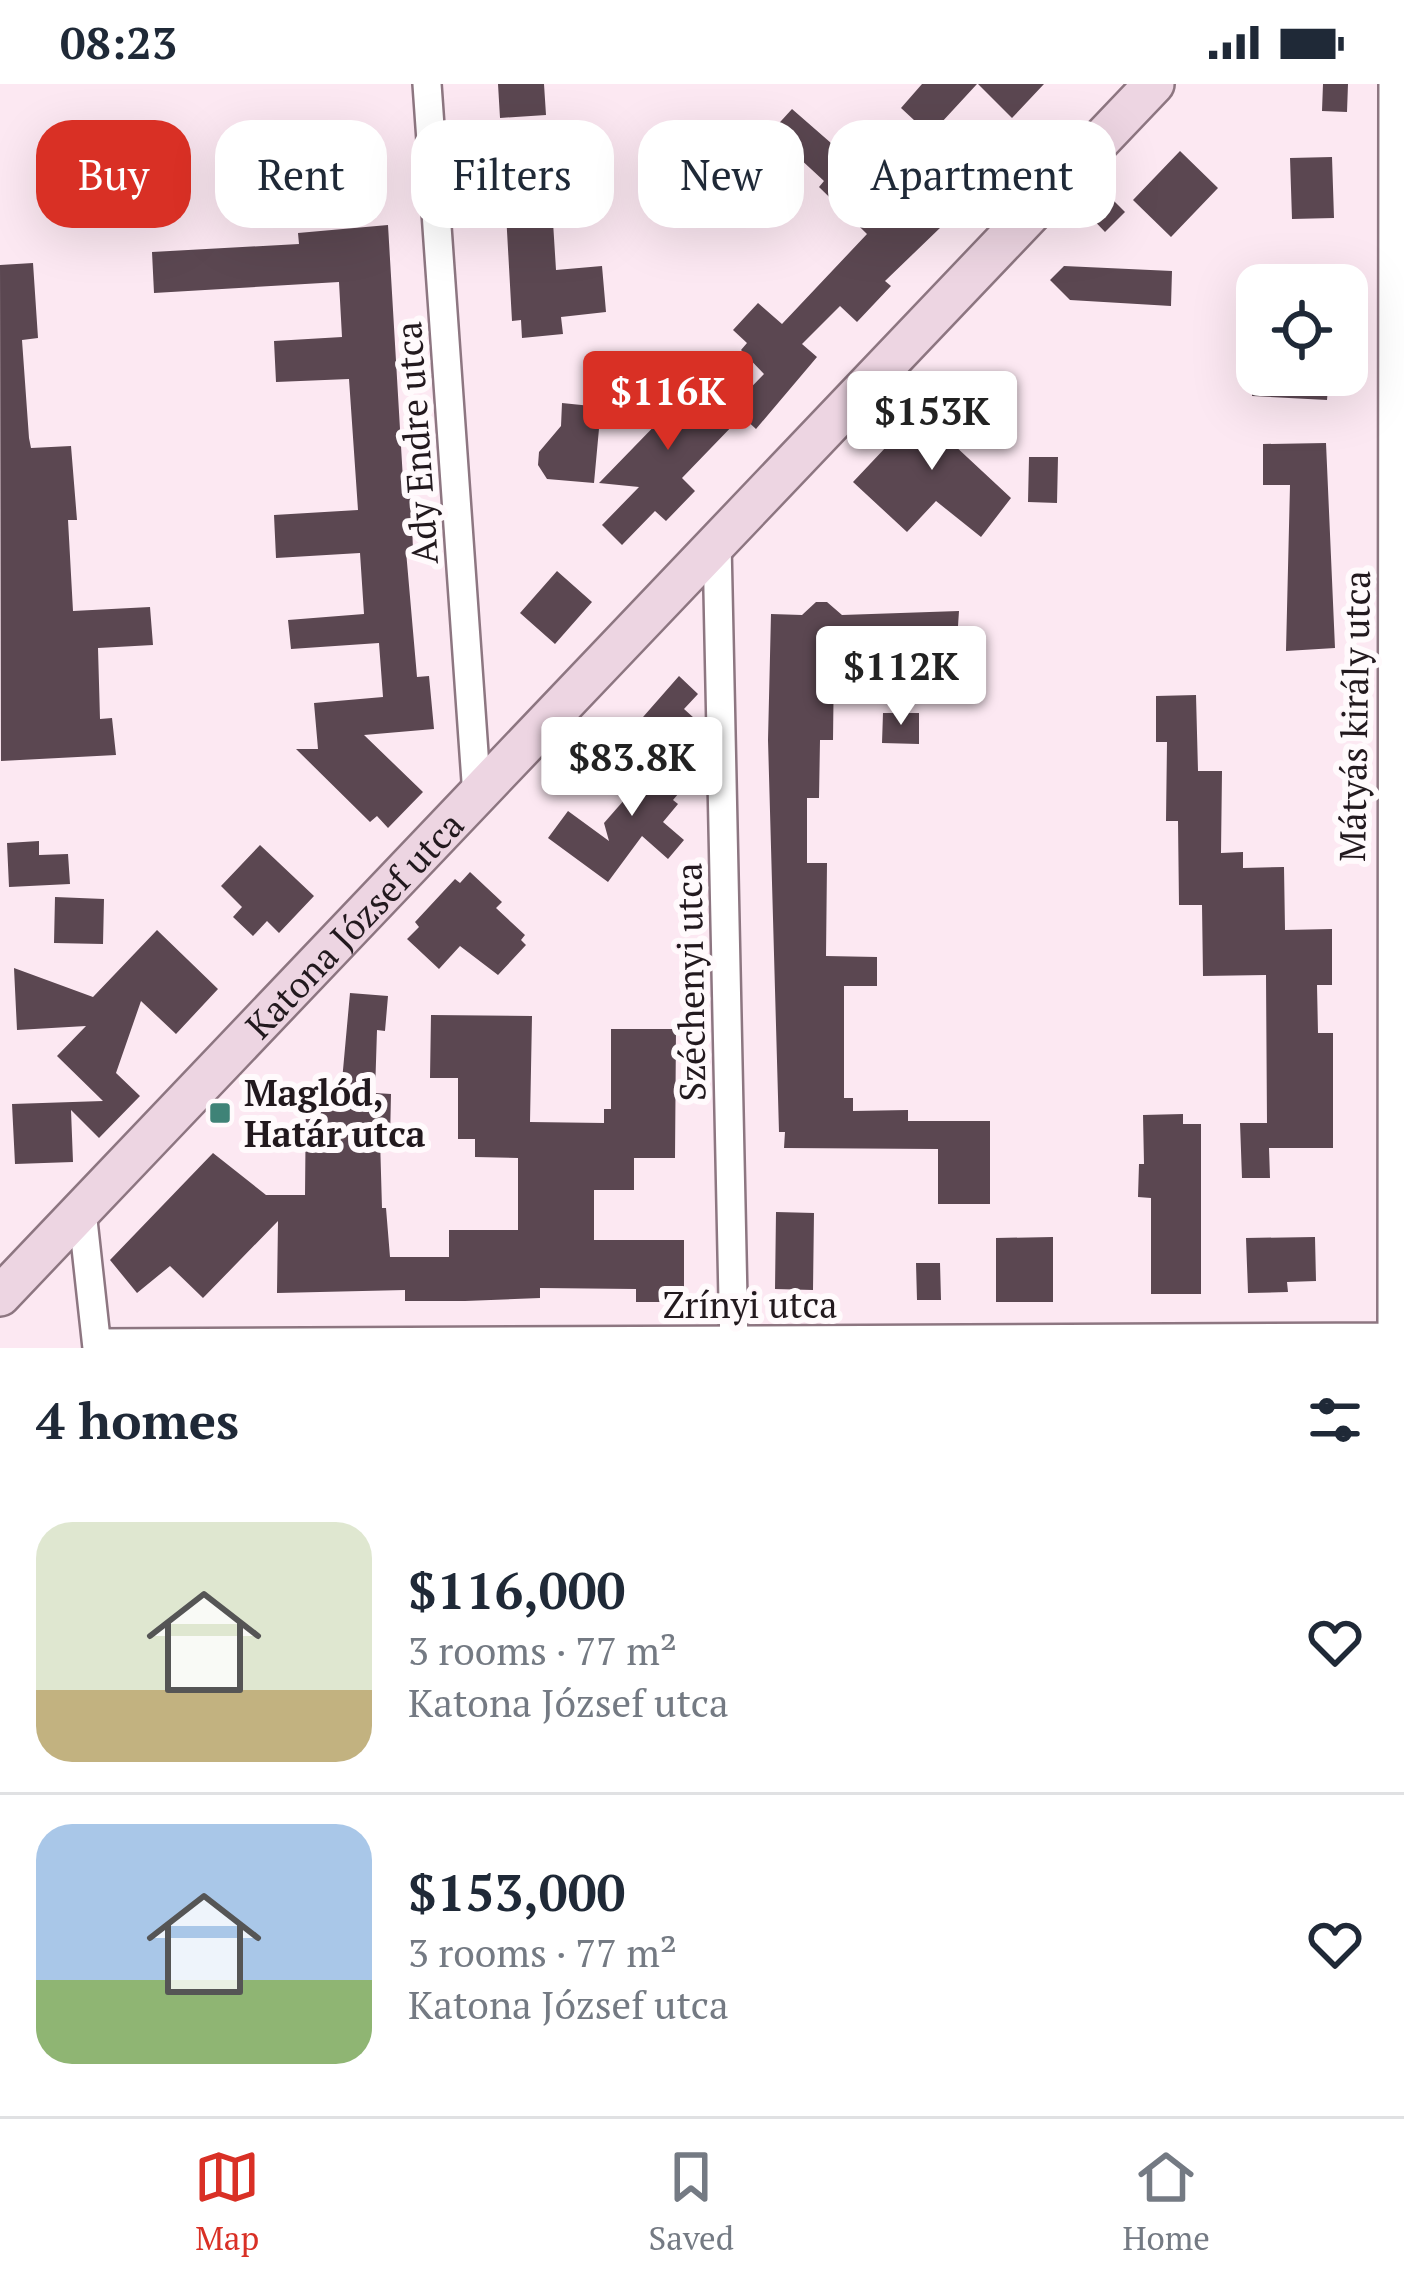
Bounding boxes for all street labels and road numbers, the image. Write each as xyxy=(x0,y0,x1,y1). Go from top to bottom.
street label: Ady Endre utca xyxy=(384,320,448,566)
street label: Mátyás király utca xyxy=(1328,570,1380,862)
street label: Katona József utca xyxy=(235,801,473,1048)
street label: Széchenyi utca xyxy=(664,862,716,1102)
street label: Zrínyi utca xyxy=(663,1281,837,1328)

